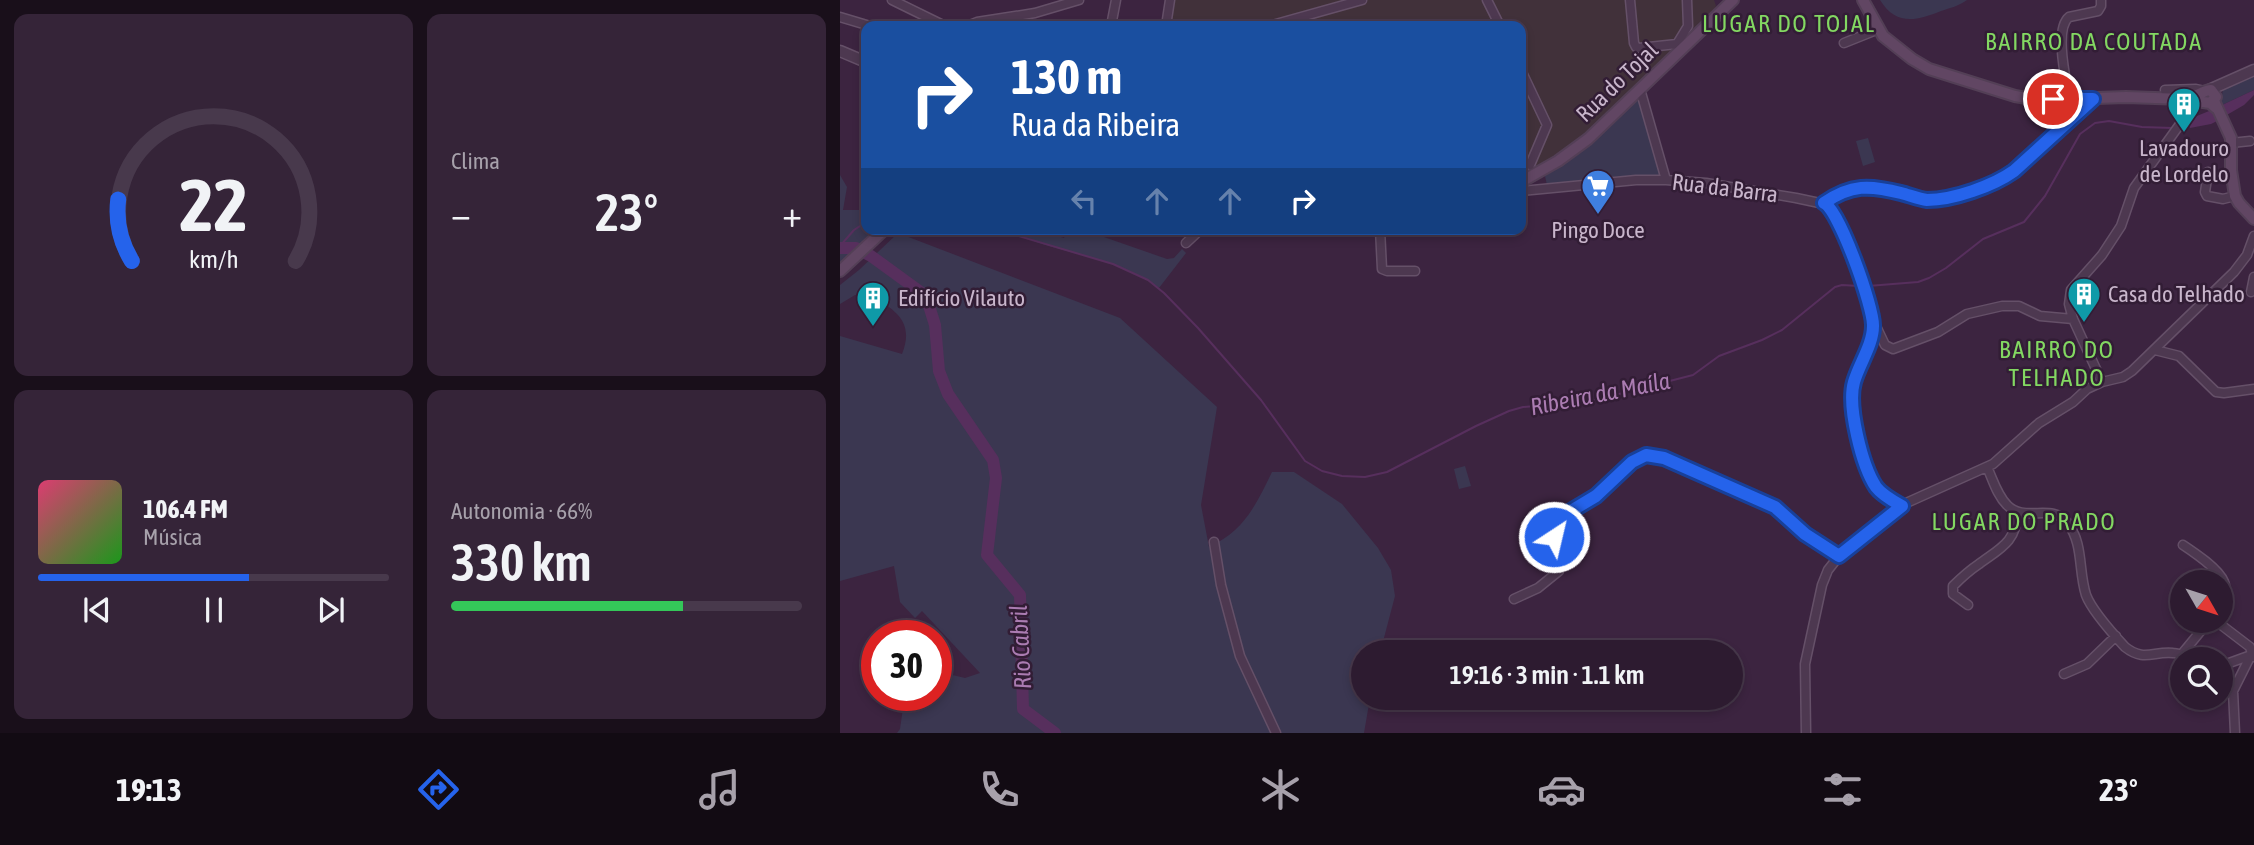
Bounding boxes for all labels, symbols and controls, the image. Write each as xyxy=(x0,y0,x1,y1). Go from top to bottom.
district label: LUGAR DO TOJAL xyxy=(1702,10,1876,37)
district label: BAIRRO DA COUTADA xyxy=(1985,28,2203,55)
street label: Rua do Tojal xyxy=(1571,37,1663,127)
text: 130 m xyxy=(1011,48,1122,104)
icon: right xyxy=(896,49,987,140)
pin xyxy=(2023,69,2083,129)
icon: arrive xyxy=(2034,80,2072,118)
building icon: Lavadouro de Lordelo xyxy=(2165,85,2203,134)
text: Rua da Ribeira xyxy=(1011,106,1180,143)
place label: Lavadouro de Lordelo xyxy=(2139,135,2229,187)
text: Clima xyxy=(451,148,500,174)
text: 22 xyxy=(179,163,248,246)
supermarket icon: Pingo Doce xyxy=(1579,167,1617,216)
street label: Rua da Barra xyxy=(1671,169,1779,207)
text: 23° xyxy=(595,182,658,242)
icon: left xyxy=(1065,182,1103,220)
icon: ahead xyxy=(1138,182,1176,220)
icon: ahead xyxy=(1211,182,1249,220)
icon: right xyxy=(1284,182,1322,220)
text: − xyxy=(451,192,471,235)
text: + xyxy=(782,192,802,235)
place label: Pingo Doce xyxy=(1551,217,1645,243)
text: km/h xyxy=(189,245,238,273)
building icon: Casa do Telhado xyxy=(2065,275,2103,324)
building icon: Edifício Vilauto xyxy=(854,279,892,328)
place label: Casa do Telhado xyxy=(2108,281,2245,307)
place label: Edifício Vilauto xyxy=(898,285,1025,311)
district label: BAIRRO DO TELHADO xyxy=(1999,336,2115,391)
water label: Ribeira da Maíla xyxy=(1528,367,1672,420)
text: 106.4 FM xyxy=(143,494,228,524)
text: Autonomia · 66% xyxy=(451,498,592,524)
position arrow xyxy=(1517,500,1591,574)
district label: LUGAR DO PRADO xyxy=(1932,508,2116,535)
text: Música xyxy=(143,524,202,550)
text: 330 km xyxy=(451,532,592,592)
north arrow xyxy=(2170,570,2233,634)
map controls xyxy=(2170,570,2233,710)
icon: previous xyxy=(78,591,116,629)
icon: pause xyxy=(195,591,233,629)
icon: next xyxy=(312,591,350,629)
water label: Rio Cabril xyxy=(1005,604,1036,690)
speed limit sign: 30 xyxy=(861,620,952,711)
button: search xyxy=(2170,647,2233,710)
text: 19:16 · 3 min · 1.1 km xyxy=(1450,660,1644,690)
icon: directions xyxy=(414,765,463,814)
icon: music xyxy=(695,765,744,814)
icon: phone xyxy=(975,765,1024,814)
icon: climate xyxy=(1256,765,1305,814)
icon: car xyxy=(1537,765,1586,814)
icon: filters xyxy=(1818,765,1867,814)
text: 19:13 xyxy=(116,771,182,808)
text: 23° xyxy=(2099,771,2138,808)

